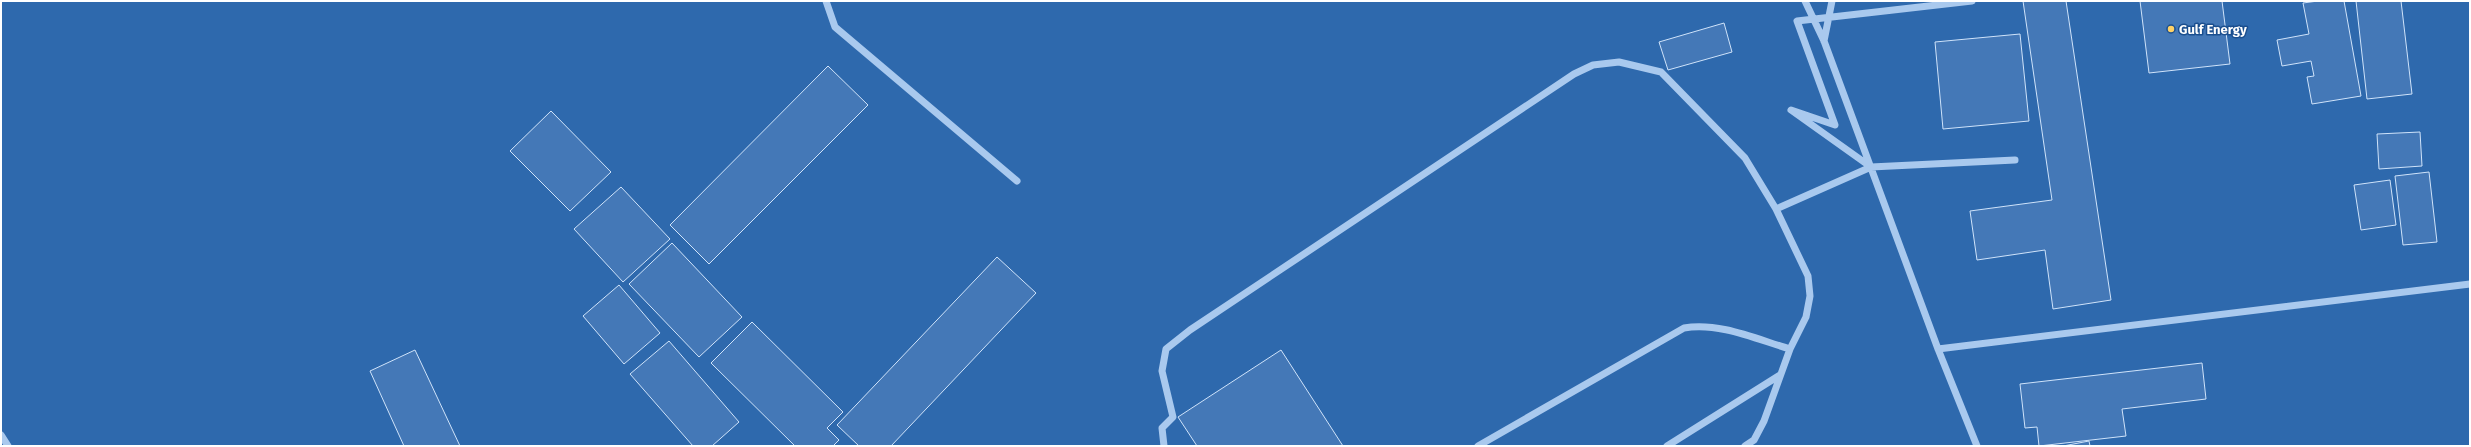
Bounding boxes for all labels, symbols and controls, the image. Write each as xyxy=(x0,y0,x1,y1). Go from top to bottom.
place label: Gulf Energy xyxy=(2179,22,2247,37)
marker: Gulf Energy xyxy=(2166,24,2176,34)

